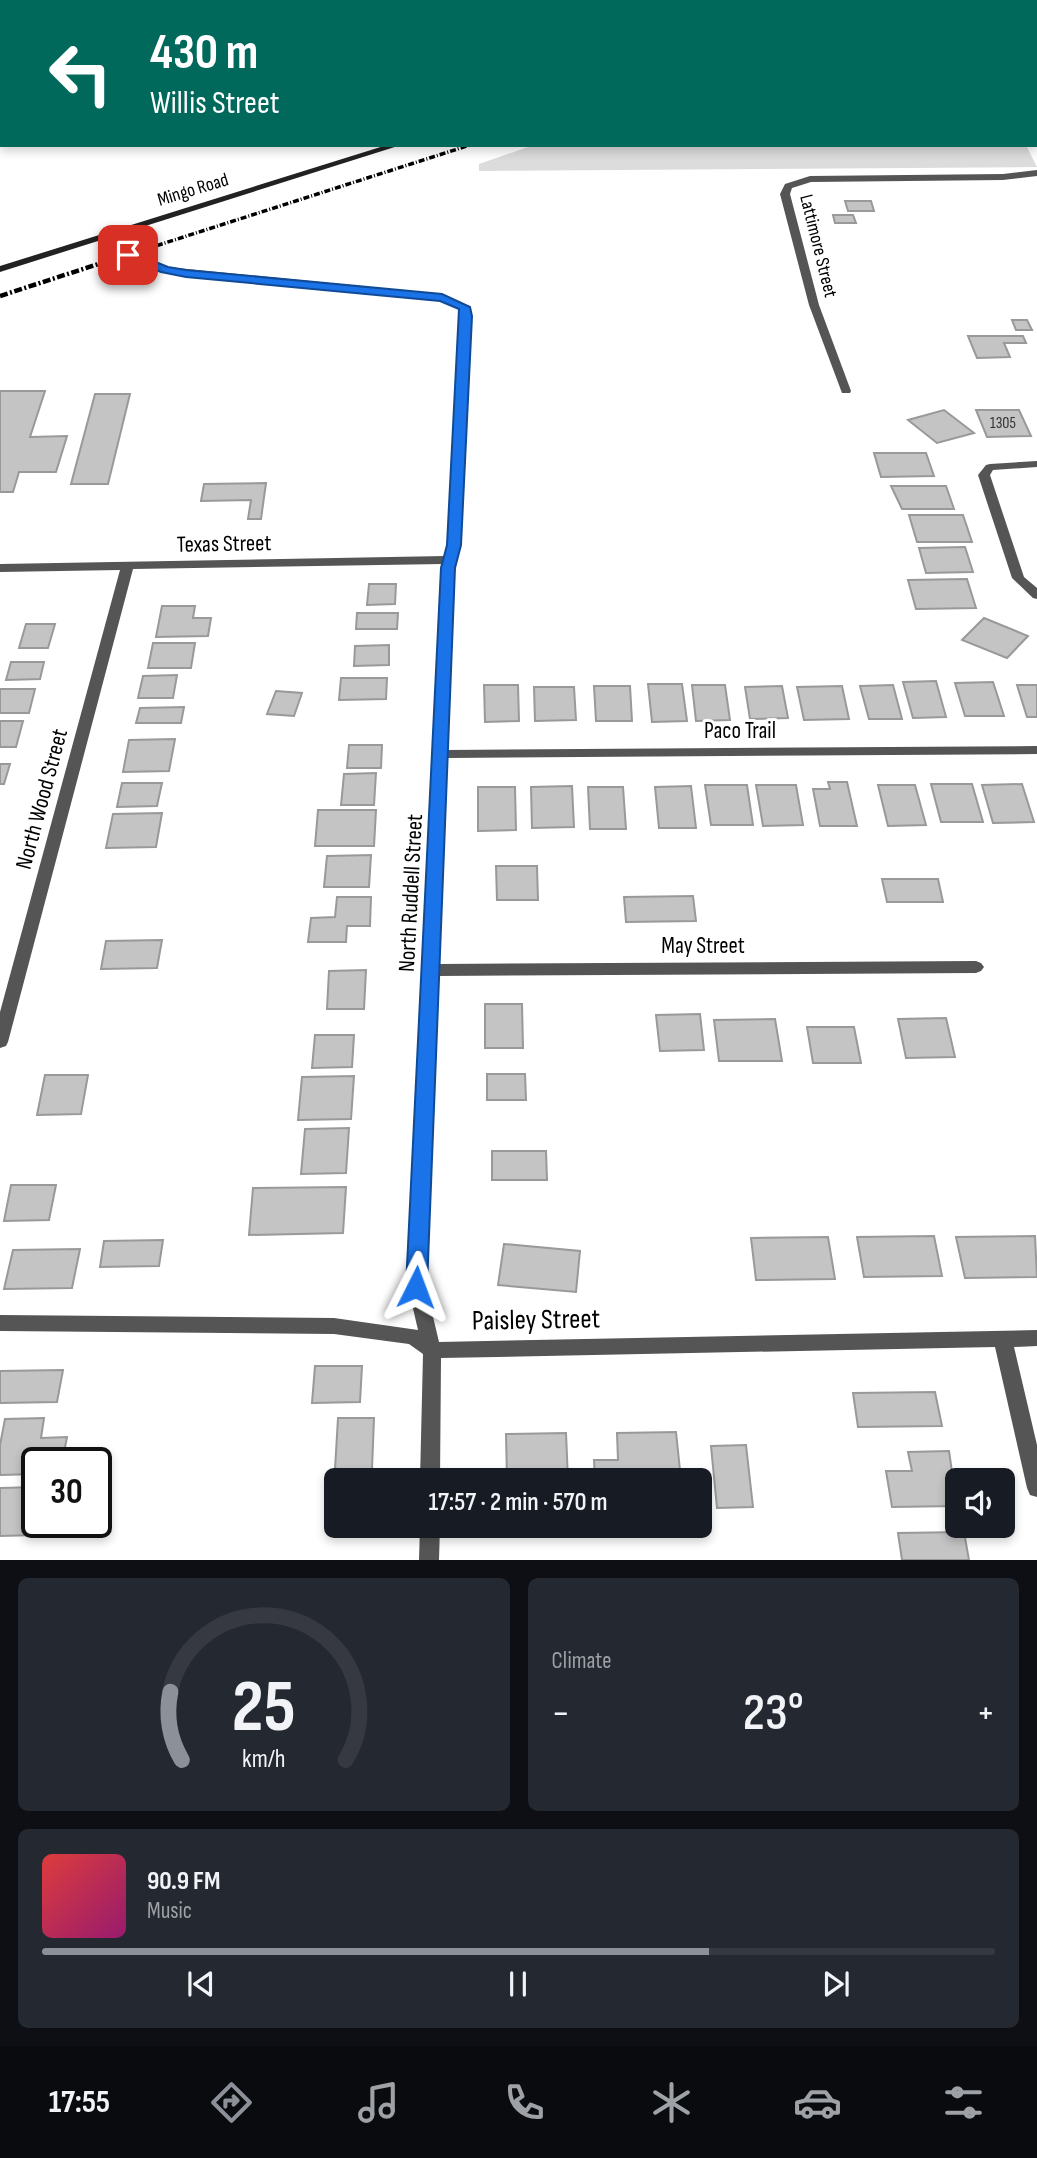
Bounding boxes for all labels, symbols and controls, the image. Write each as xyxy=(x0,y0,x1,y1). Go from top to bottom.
text: 430 m xyxy=(150,24,258,83)
icon: left xyxy=(35,28,126,119)
text: Willis Street xyxy=(150,84,279,123)
street label: Mingo Road xyxy=(155,168,231,212)
street label: Lattimore Street xyxy=(794,192,842,300)
pin xyxy=(98,225,158,285)
icon: arrive xyxy=(109,236,147,274)
house number: 1305 xyxy=(990,414,1016,433)
street label: Texas Street xyxy=(176,529,272,559)
street label: Paco Trail xyxy=(704,717,776,745)
street label: North Wood Street xyxy=(10,726,74,872)
street label: North Ruddell Street xyxy=(393,813,429,973)
street label: May Street xyxy=(661,932,745,960)
position arrow xyxy=(379,1250,453,1324)
street label: Paisley Street xyxy=(472,1302,600,1338)
speed limit sign: 30 xyxy=(21,1447,112,1538)
map controls xyxy=(945,1468,1015,1538)
button: sound xyxy=(945,1468,1015,1538)
text: 17:57 · 2 min · 570 m xyxy=(428,1487,608,1518)
text: Climate xyxy=(552,1647,611,1675)
text: 25 xyxy=(232,1665,296,1753)
text: 23° xyxy=(743,1682,804,1745)
text: − xyxy=(552,1691,570,1736)
text: + xyxy=(976,1691,995,1736)
text: km/h xyxy=(242,1744,285,1775)
text: 90.9 FM xyxy=(147,1866,220,1897)
text: Music xyxy=(147,1897,192,1925)
icon: previous xyxy=(182,1965,220,2003)
icon: pause xyxy=(499,1965,537,2003)
icon: next xyxy=(817,1965,855,2003)
icon: directions xyxy=(207,2078,256,2127)
icon: music xyxy=(354,2078,403,2127)
icon: phone xyxy=(500,2078,549,2127)
icon: climate xyxy=(647,2078,696,2127)
icon: car xyxy=(793,2078,842,2127)
icon: filters xyxy=(939,2078,988,2127)
text: 17:55 xyxy=(49,2083,110,2122)

